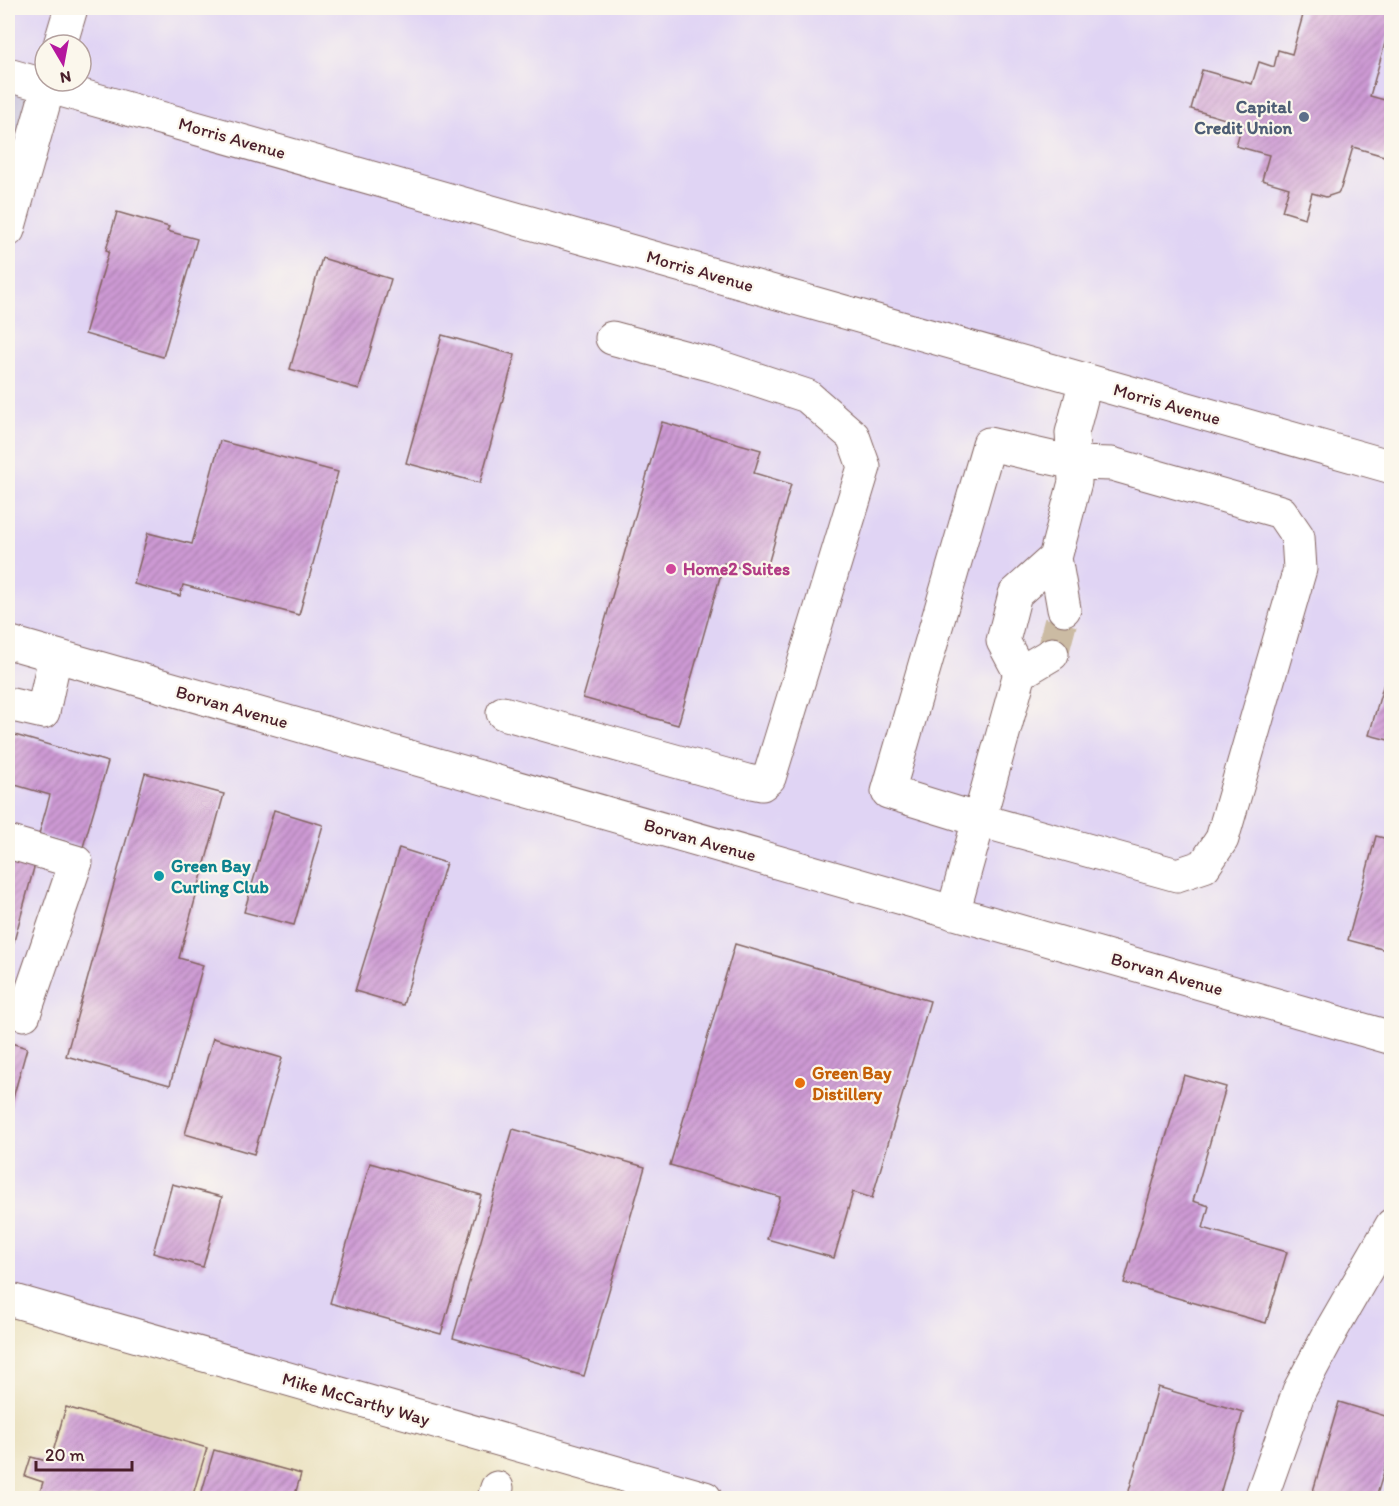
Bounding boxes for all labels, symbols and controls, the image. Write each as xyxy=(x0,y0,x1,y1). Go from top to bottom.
north arrow xyxy=(33,33,93,93)
text: N xyxy=(59,67,72,88)
place label: Capital Credit Union xyxy=(1194,96,1293,139)
marker: Capital Credit Union xyxy=(1297,110,1311,124)
street label: Morris Avenue xyxy=(176,112,288,164)
street label: Morris Avenue xyxy=(644,245,756,297)
street label: Morris Avenue xyxy=(1111,378,1223,430)
place label: Home2 Suites xyxy=(683,558,790,580)
marker: Home2 Suites xyxy=(664,562,678,576)
street label: Borvan Avenue xyxy=(173,680,291,734)
street label: Borvan Avenue xyxy=(641,813,759,867)
place label: Green Bay Curling Club xyxy=(171,855,269,898)
marker: Green Bay Curling Club xyxy=(152,869,166,883)
street label: Borvan Avenue xyxy=(1108,947,1226,1001)
place label: Green Bay Distillery xyxy=(812,1062,892,1105)
marker: Green Bay Distillery xyxy=(793,1076,807,1090)
street label: Mike McCarthy Way xyxy=(280,1367,433,1431)
scale bar xyxy=(36,1434,132,1472)
text: 20 m xyxy=(45,1444,85,1466)

